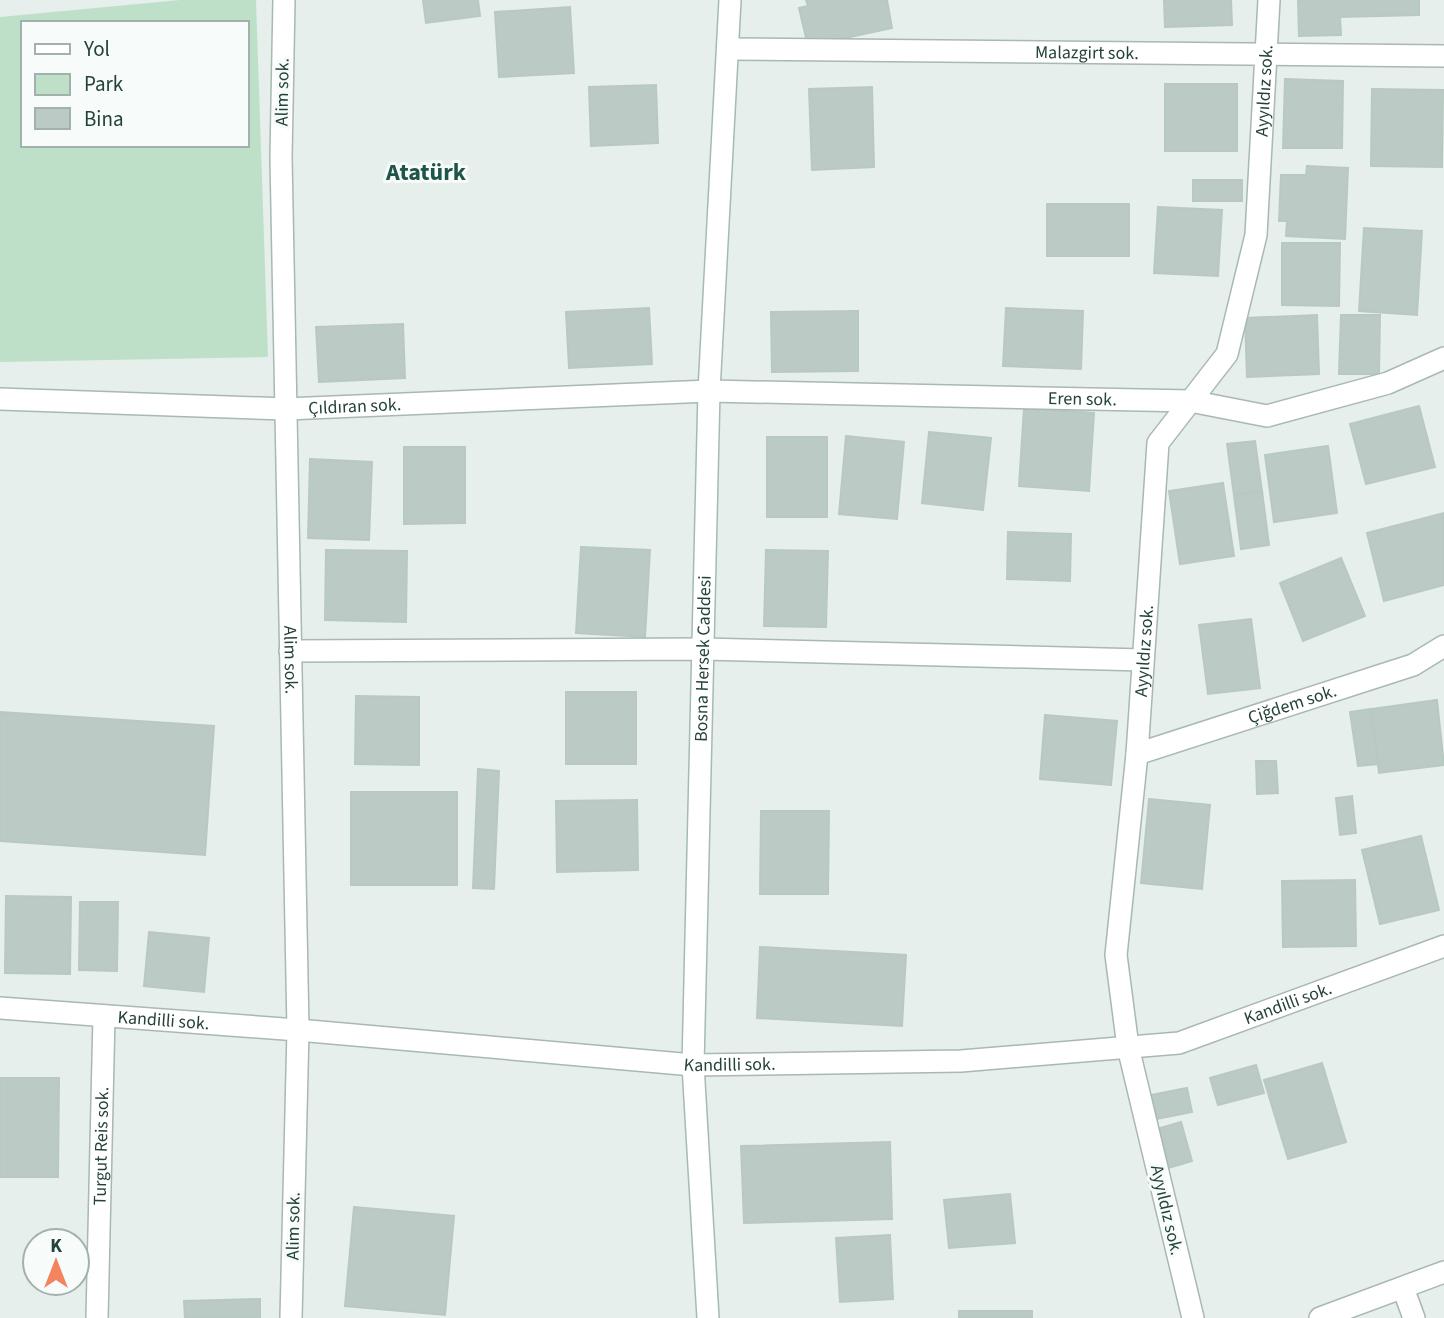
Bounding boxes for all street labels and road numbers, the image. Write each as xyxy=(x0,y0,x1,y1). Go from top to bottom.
street label: Malazgirt sok. xyxy=(1035,40,1139,66)
street label: Ayyıldız sok. xyxy=(1249,44,1280,137)
street label: Alim sok. xyxy=(269,58,296,126)
street label: Eren sok. xyxy=(1048,386,1117,412)
street label: Çıldıran sok. xyxy=(308,392,402,421)
street label: Bosna Hersek Caddesi xyxy=(689,575,718,742)
street label: Ayyıldız sok. xyxy=(1129,604,1160,698)
street label: Alim sok. xyxy=(277,626,303,694)
street label: Çiğdem sok. xyxy=(1245,678,1340,730)
street label: Kandilli sok. xyxy=(1240,976,1335,1031)
street label: Kandilli sok. xyxy=(117,1005,210,1036)
street label: Kandilli sok. xyxy=(683,1052,776,1078)
street label: Turgut Reis sok. xyxy=(88,1086,115,1206)
street label: Ayyıldız sok. xyxy=(1144,1162,1189,1258)
street label: Alim sok. xyxy=(280,1192,307,1260)

